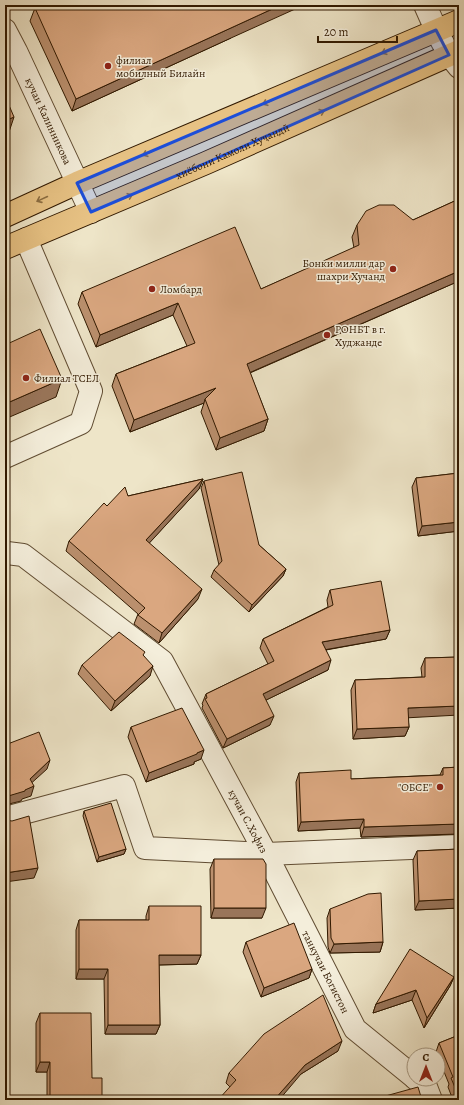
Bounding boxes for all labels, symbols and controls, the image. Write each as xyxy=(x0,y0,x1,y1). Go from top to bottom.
scale bar xyxy=(318,18,397,44)
text: 20 m xyxy=(324,24,348,40)
one-way arrow xyxy=(382,48,394,55)
place label: филиал мобилный Билайн xyxy=(116,53,205,81)
marker: филиал мобилный Билайн xyxy=(103,61,113,71)
street label: кучаи Калинникова xyxy=(21,75,75,168)
one-way arrow xyxy=(262,99,274,106)
one-way arrow xyxy=(312,109,324,116)
street label: хиёбони Камоли Хуҷандӣ xyxy=(173,120,292,183)
one-way arrow xyxy=(142,149,154,157)
one-way arrow xyxy=(120,192,132,200)
one-way arrow xyxy=(36,196,48,203)
place label: Бонки милли дар шахри Хучанд xyxy=(303,256,386,284)
marker: Бонки милли дар шахри Хучанд xyxy=(388,264,398,274)
place label: Ломбард xyxy=(160,282,203,297)
marker: Ломбард xyxy=(147,284,157,294)
place label: РОНБТ в г. Худжанде xyxy=(335,322,386,350)
marker: РОНБТ в г. Худжанде xyxy=(322,330,332,340)
place label: Филиал ТСЕЛ xyxy=(34,371,99,386)
marker: Филиал ТСЕЛ xyxy=(21,373,31,383)
place label: "ОБСЕ" xyxy=(398,780,432,795)
marker: "ОБСЕ" xyxy=(435,782,445,792)
street label: кучаи С.Хофиз xyxy=(225,787,271,856)
street label: танкучаи Богистон xyxy=(298,928,353,1016)
north arrow xyxy=(406,1047,446,1087)
text: С xyxy=(423,1050,430,1065)

